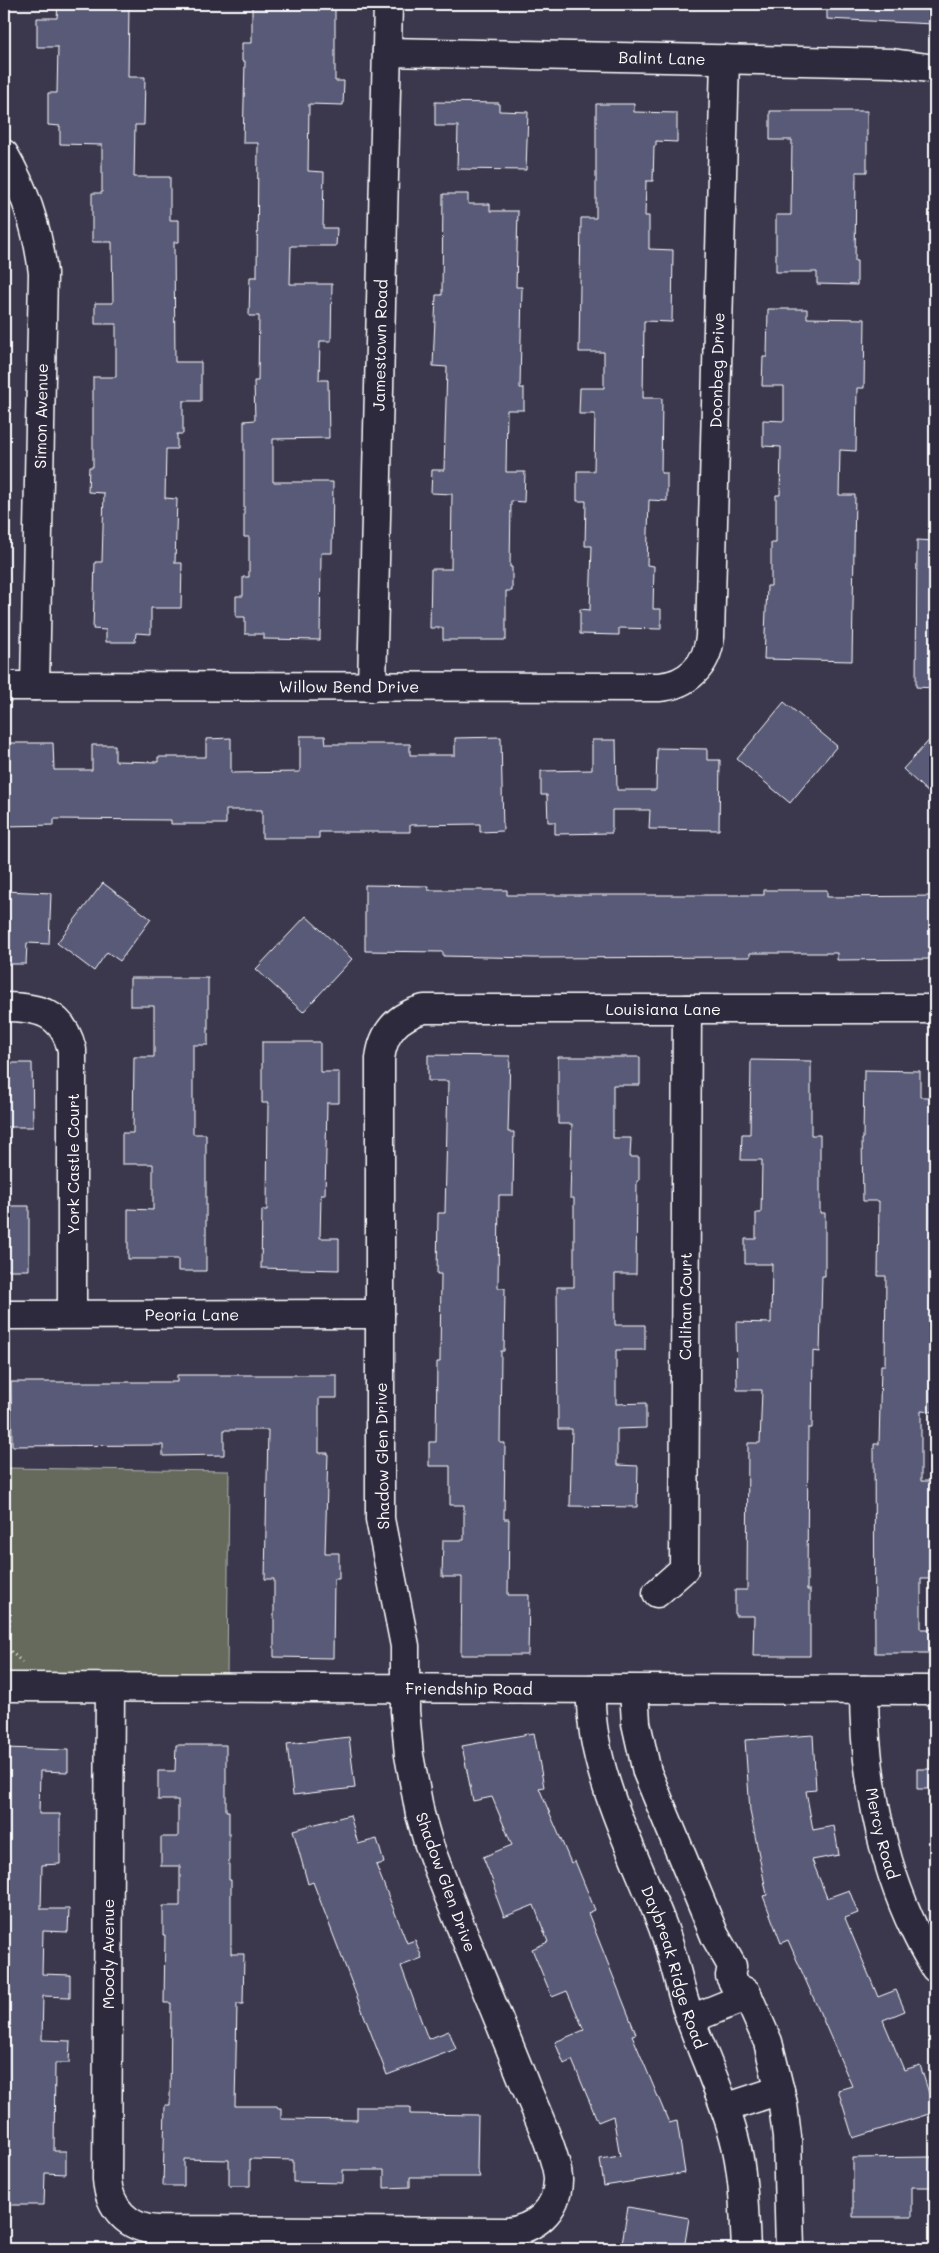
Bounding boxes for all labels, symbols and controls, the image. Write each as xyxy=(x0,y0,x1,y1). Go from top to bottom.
street label: Balint Lane xyxy=(618,46,706,69)
street label: Jamestown Road xyxy=(367,279,392,411)
street label: Doonbeg Drive xyxy=(704,312,728,428)
street label: Simon Avenue xyxy=(29,363,52,469)
street label: Willow Bend Drive xyxy=(279,675,419,697)
street label: Louisiana Lane xyxy=(606,998,721,1019)
street label: York Castle Court xyxy=(62,1093,83,1235)
street label: Calihan Court xyxy=(674,1252,696,1360)
street label: Peoria Lane xyxy=(145,1303,239,1325)
street label: Shadow Glen Drive xyxy=(370,1382,393,1530)
street label: Friendship Road xyxy=(405,1677,533,1699)
street label: Mercy Road xyxy=(862,1786,904,1882)
street label: Shadow Glen Drive xyxy=(411,1809,482,1955)
street label: Daybreak Ridge Road xyxy=(637,1882,711,2051)
street label: Moody Avenue xyxy=(97,1899,118,2009)

